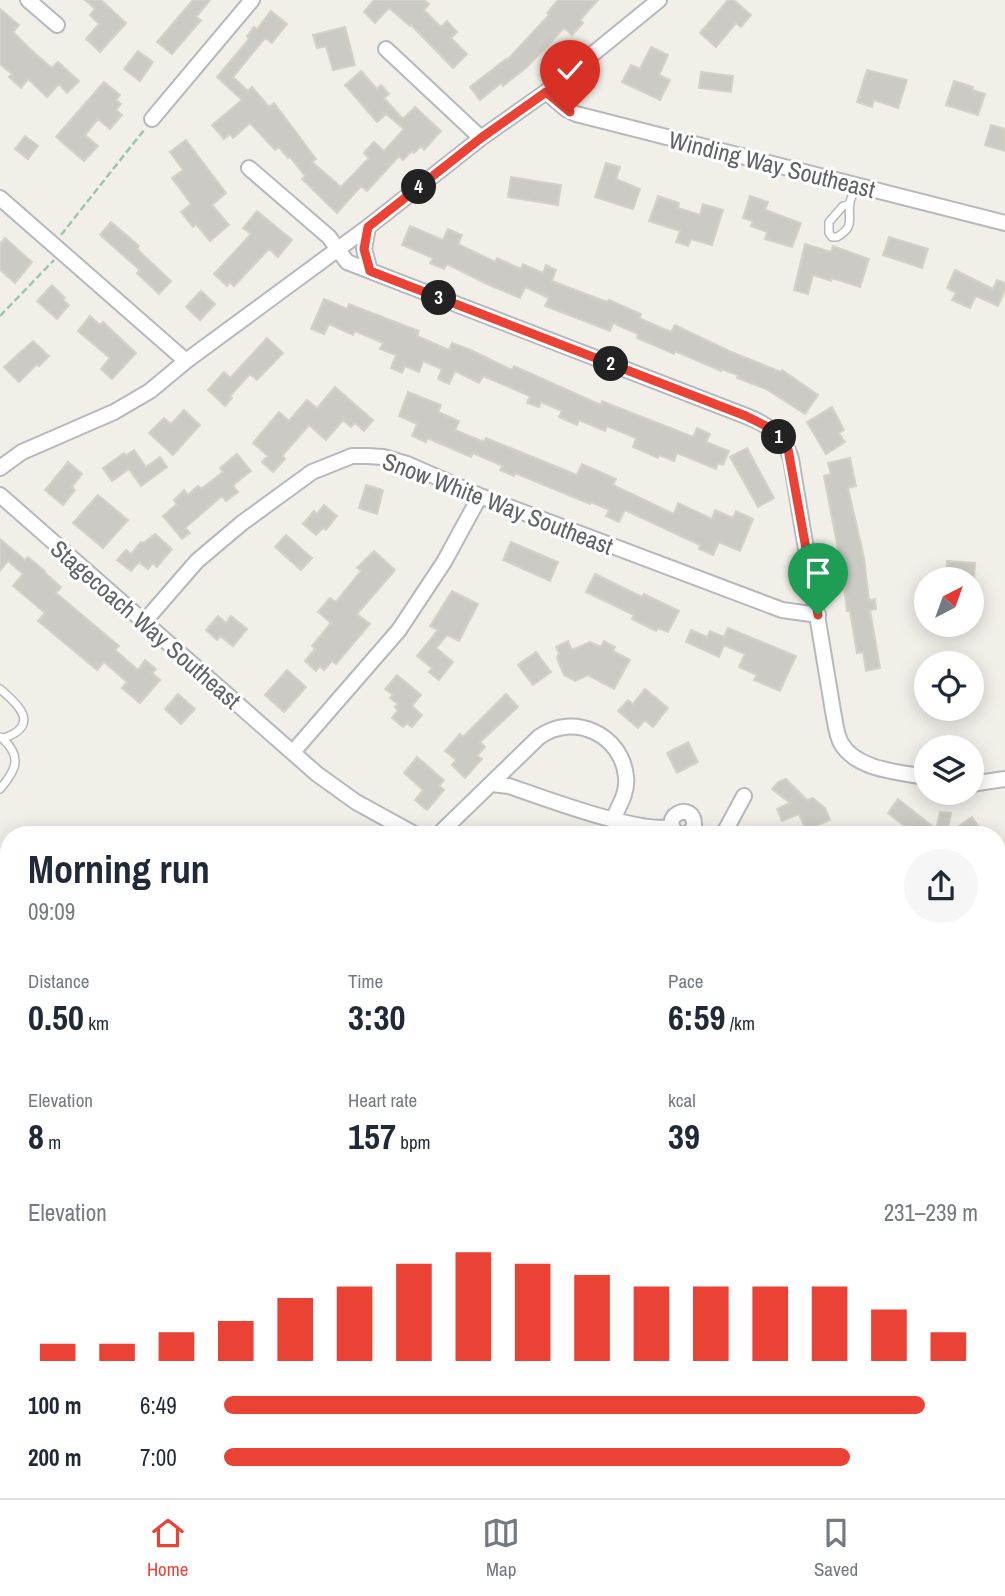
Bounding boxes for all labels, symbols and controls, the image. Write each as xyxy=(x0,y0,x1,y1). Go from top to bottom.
pin xyxy=(540,40,600,112)
icon: check xyxy=(551,51,589,89)
street label: Winding Way Southeast xyxy=(666,123,879,205)
pin: 4 xyxy=(402,170,436,204)
text: 4 xyxy=(414,173,423,199)
pin: 3 xyxy=(422,280,457,316)
text: 3 xyxy=(434,284,443,310)
pin: 2 xyxy=(594,346,628,382)
text: 2 xyxy=(606,350,615,376)
pin: 1 xyxy=(762,420,796,454)
text: 1 xyxy=(774,423,783,449)
street label: Snow White Way Southeast xyxy=(378,444,618,562)
street label: Stagecoach Way Southeast xyxy=(44,532,248,716)
pin xyxy=(788,543,848,615)
icon: arrive xyxy=(799,554,837,592)
north arrow xyxy=(914,567,984,637)
map controls xyxy=(914,567,984,805)
button: locate xyxy=(914,651,984,721)
button: layers xyxy=(914,735,984,805)
text: Morning run xyxy=(28,844,210,895)
button: share xyxy=(904,849,978,923)
text: 09:09 xyxy=(28,896,75,927)
text: Distance xyxy=(28,968,89,994)
text: Time xyxy=(348,968,383,994)
text: Pace xyxy=(668,968,704,994)
text: 0.50 xyxy=(28,994,84,1041)
text: 3:30 xyxy=(348,994,405,1041)
text: 6:59 xyxy=(668,994,725,1041)
text: km xyxy=(84,1010,109,1036)
text: /km xyxy=(725,1010,755,1036)
text: Elevation xyxy=(28,1087,93,1113)
text: Heart rate xyxy=(348,1087,417,1113)
text: kcal xyxy=(668,1087,696,1113)
text: 8 xyxy=(28,1113,44,1160)
text: 157 xyxy=(348,1113,396,1160)
text: 39 xyxy=(668,1113,700,1160)
text: m xyxy=(44,1129,61,1155)
text: bpm xyxy=(396,1129,431,1155)
text: Elevation xyxy=(28,1197,107,1228)
text: 231–239 m xyxy=(884,1197,978,1228)
text: 100 m xyxy=(28,1390,81,1421)
text: 6:49 xyxy=(140,1390,177,1421)
text: 200 m xyxy=(28,1442,81,1473)
text: 7:00 xyxy=(140,1442,177,1473)
tab: Home xyxy=(147,1514,188,1582)
tab: Map xyxy=(482,1514,520,1582)
tab: Saved xyxy=(814,1514,858,1582)

